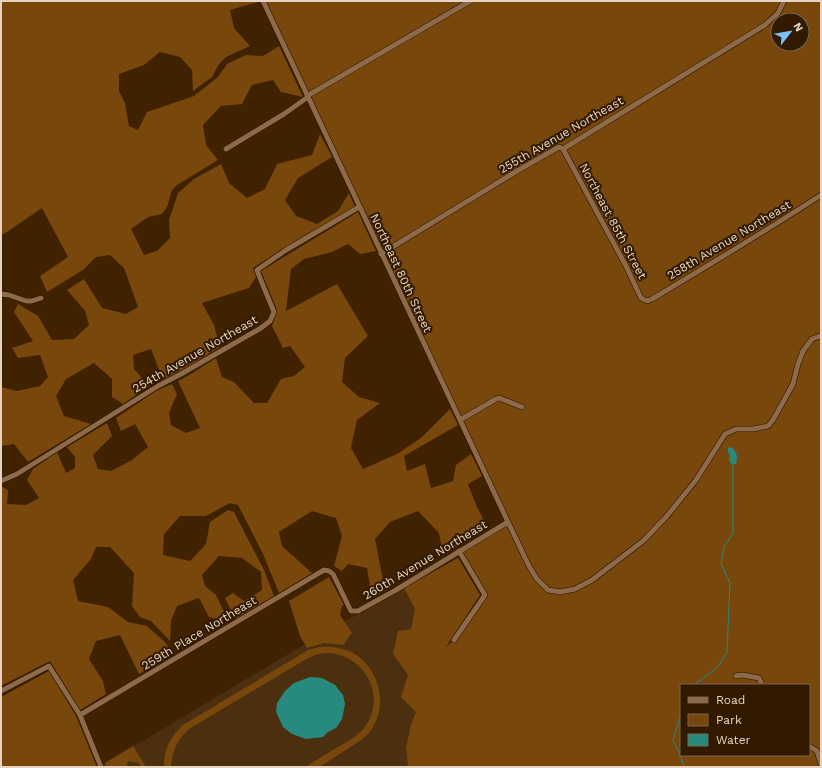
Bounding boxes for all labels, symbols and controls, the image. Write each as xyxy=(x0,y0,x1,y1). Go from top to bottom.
north arrow xyxy=(770,12,810,52)
text: N xyxy=(790,20,806,34)
street label: 255th Avenue Northeast xyxy=(496,94,626,176)
street label: Northeast 85th Street xyxy=(577,161,649,281)
street label: 258th Avenue Northeast xyxy=(665,197,793,283)
street label: Northeast 80th Street xyxy=(367,211,435,335)
street label: 254th Avenue Northeast xyxy=(130,312,260,396)
street label: 260th Avenue Northeast xyxy=(360,517,490,603)
street label: 259th Place Northeast xyxy=(139,593,259,673)
legend xyxy=(680,684,810,756)
text: Road xyxy=(716,693,745,707)
text: Park xyxy=(716,713,742,727)
text: Water xyxy=(716,733,751,747)

